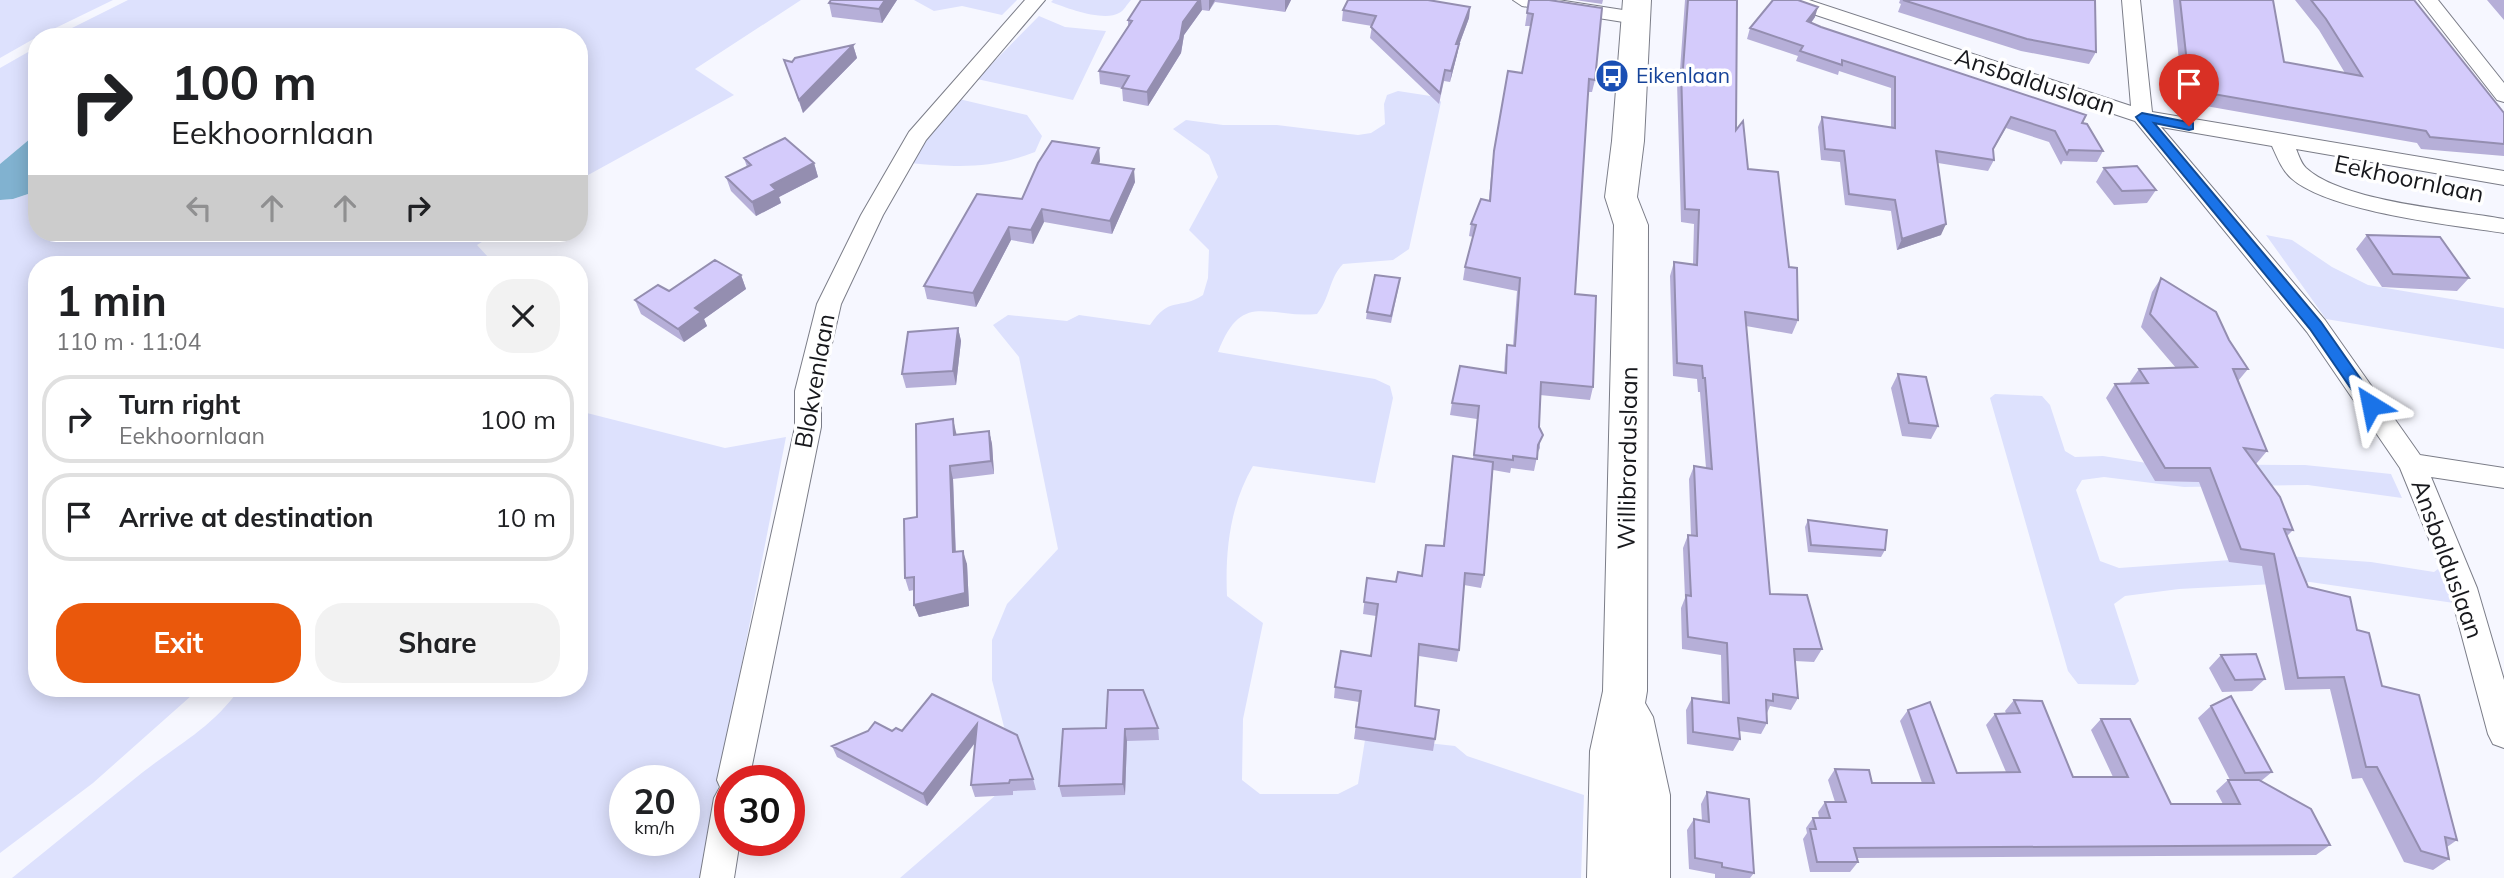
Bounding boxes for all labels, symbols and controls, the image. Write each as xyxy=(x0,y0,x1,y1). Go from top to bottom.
street label: Ansbalduslaan xyxy=(1951,41,2119,121)
text: 100 m xyxy=(171,51,317,112)
pin xyxy=(2159,54,2219,126)
icon: right xyxy=(56,56,147,147)
bus stop icon: Eikenlaan xyxy=(1593,57,1631,95)
place label: Eikenlaan xyxy=(1636,62,1730,88)
icon: arrive xyxy=(2170,65,2208,103)
text: Eekhoornlaan xyxy=(171,112,374,152)
street label: Eekhoornlaan xyxy=(2332,148,2487,209)
icon: left xyxy=(180,189,218,227)
icon: ahead xyxy=(253,189,291,227)
icon: ahead xyxy=(326,189,364,227)
icon: right xyxy=(399,189,437,227)
text: 1 min xyxy=(56,274,167,327)
button: close xyxy=(486,279,560,353)
street label: Blokvenlaan xyxy=(787,311,841,450)
text: 110 m · 11:04 xyxy=(56,327,201,356)
street label: Willibrorduslaan xyxy=(1610,366,1644,550)
position arrow xyxy=(2334,368,2408,442)
text: Turn right xyxy=(119,388,240,421)
icon: right xyxy=(60,400,98,438)
text: 100 m xyxy=(480,403,556,436)
text: Eekhoornlaan xyxy=(119,421,265,450)
street label: Ansbalduslaan xyxy=(2405,475,2491,642)
icon: arrive xyxy=(60,498,98,536)
text: Arrive at destination xyxy=(119,501,374,534)
text: 10 m xyxy=(495,501,556,534)
button: Exit xyxy=(56,603,301,683)
button: Share xyxy=(315,603,560,683)
speed limit sign: 30 xyxy=(714,765,805,856)
text: 20 xyxy=(633,779,676,823)
text: km/h xyxy=(634,816,675,839)

